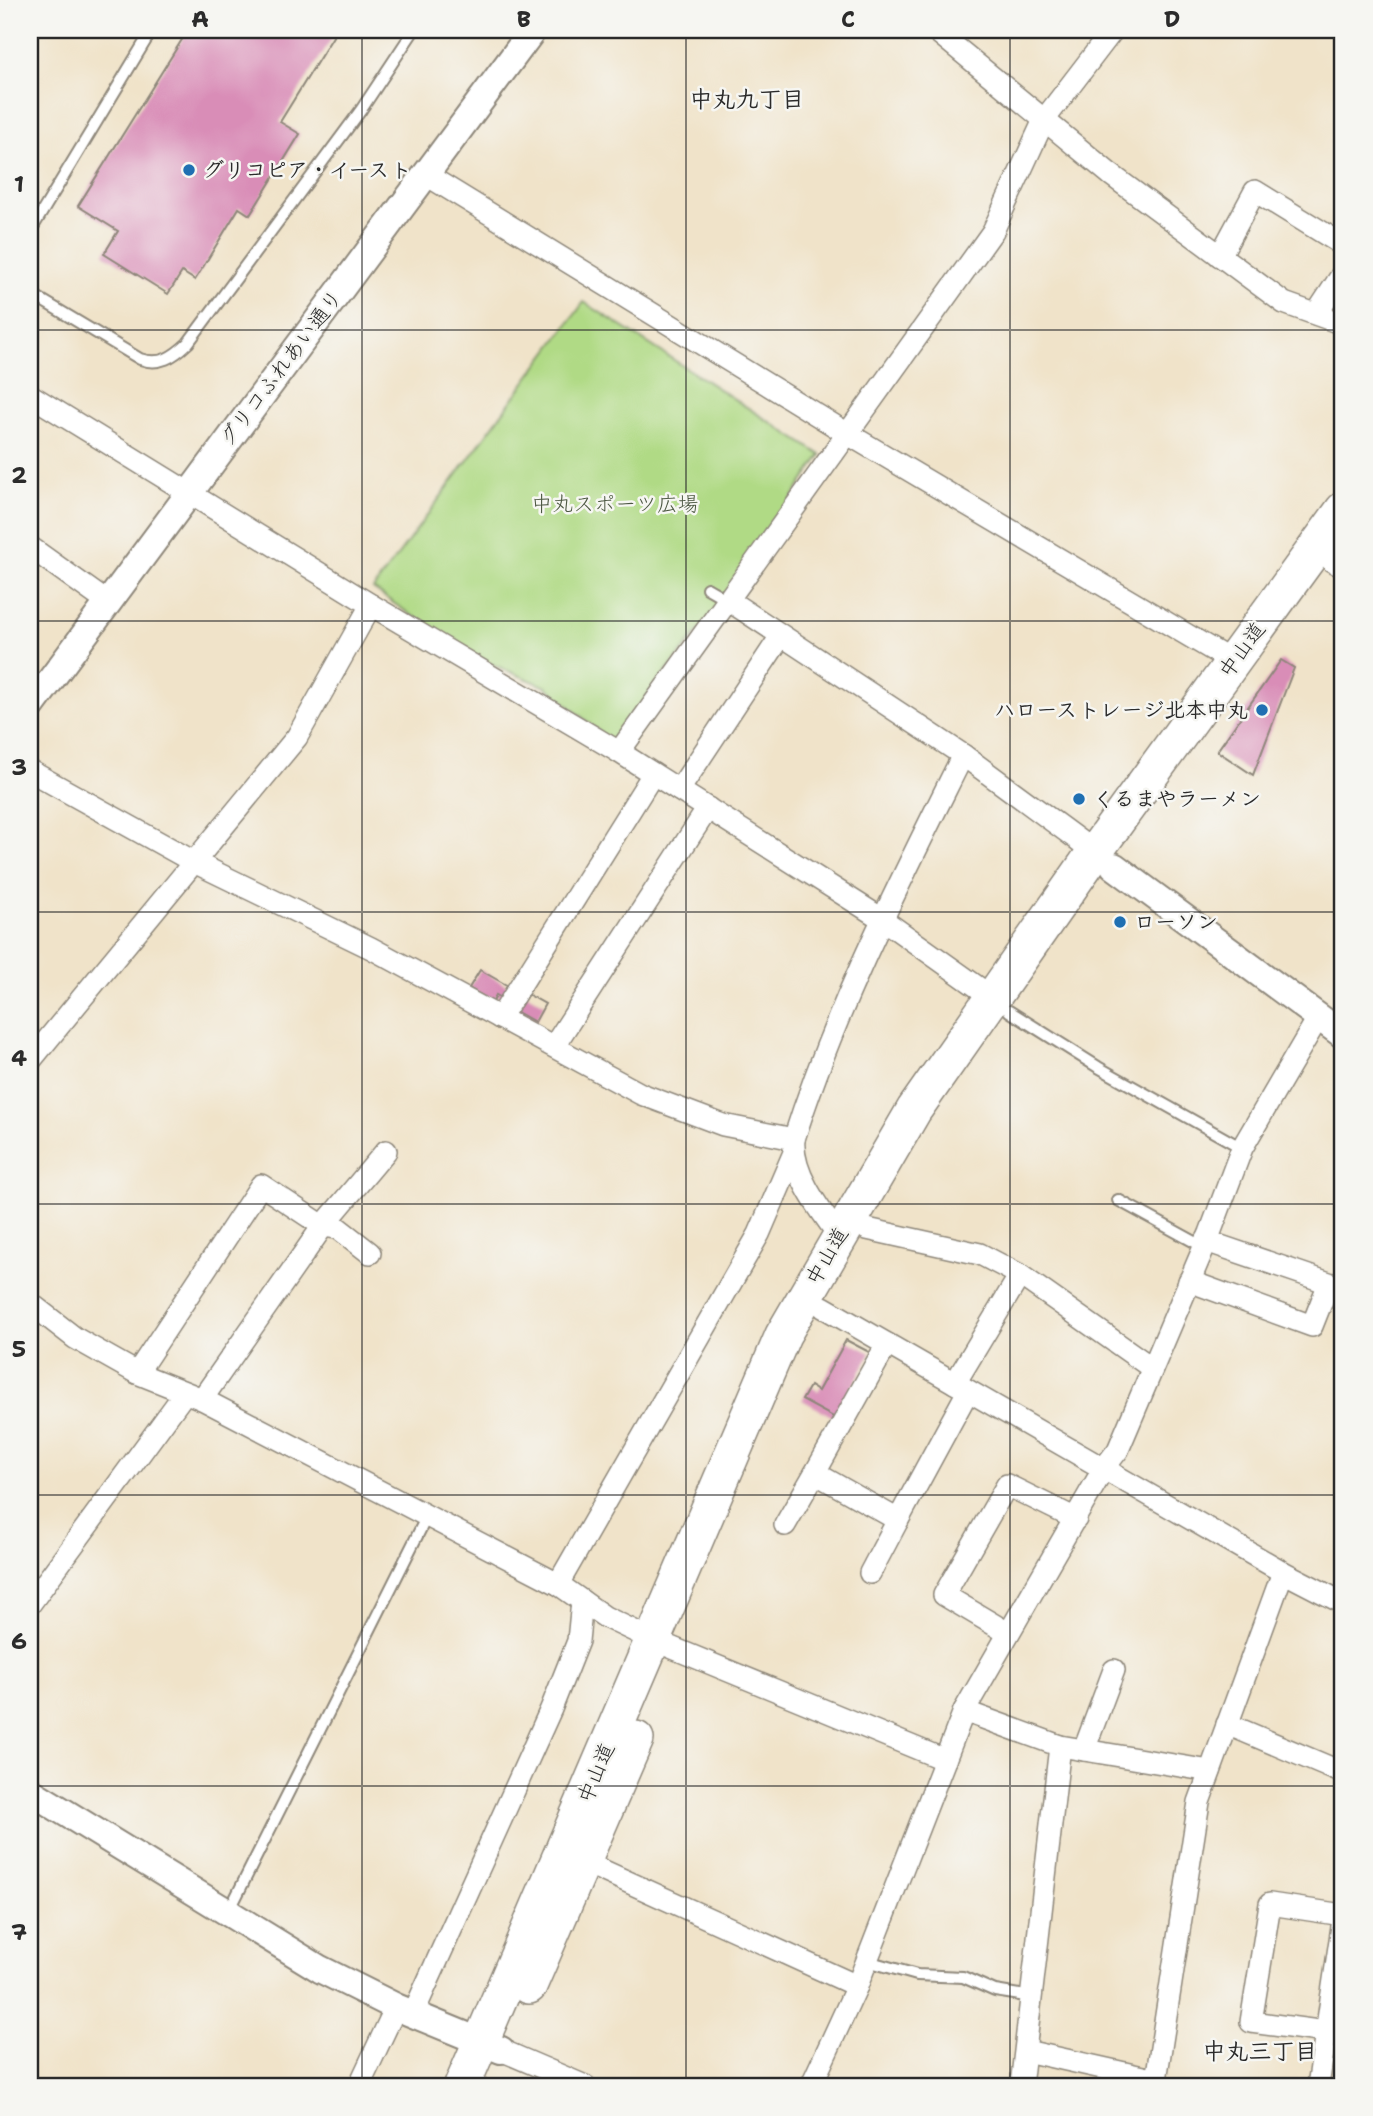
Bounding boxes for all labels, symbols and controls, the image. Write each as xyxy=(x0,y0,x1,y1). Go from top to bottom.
text: A xyxy=(191,4,209,34)
text: B xyxy=(517,4,531,34)
text: C xyxy=(841,4,855,34)
text: D xyxy=(1164,4,1180,34)
district label: 中丸九丁目 xyxy=(690,84,805,114)
place label: グリコピア・イースト xyxy=(203,156,412,184)
marker: グリコピア・イースト xyxy=(181,162,197,178)
text: 1 xyxy=(14,169,24,199)
street label: グリコふれあい通り xyxy=(213,284,349,452)
text: 2 xyxy=(11,460,27,490)
park label: 中丸スポーツ広場 xyxy=(531,490,699,518)
street label: 中山道 xyxy=(1212,616,1272,684)
place label: ハローストレージ北本中丸 xyxy=(994,696,1248,724)
marker: ハローストレージ北本中丸 xyxy=(1254,702,1270,718)
text: 3 xyxy=(11,752,27,782)
place label: くるまやラーメン xyxy=(1093,785,1261,813)
marker: くるまやラーメン xyxy=(1071,791,1087,807)
place label: ローソン xyxy=(1134,908,1218,936)
marker: ローソン xyxy=(1112,914,1128,930)
text: 4 xyxy=(11,1043,27,1073)
street label: 中山道 xyxy=(799,1222,855,1290)
text: 5 xyxy=(12,1334,26,1364)
text: 6 xyxy=(11,1626,27,1656)
street label: 中山道 xyxy=(571,1739,621,1807)
text: 7 xyxy=(11,1917,27,1947)
district label: 中丸三丁目 xyxy=(1203,2036,1318,2066)

